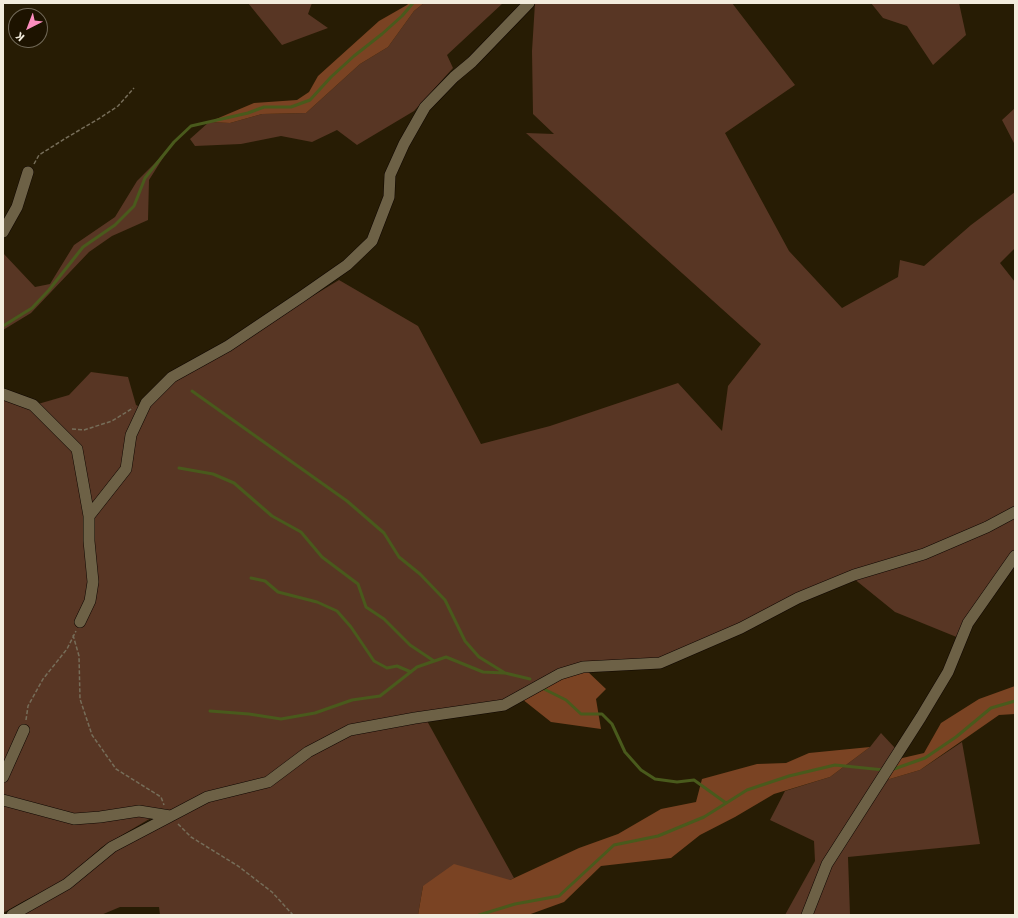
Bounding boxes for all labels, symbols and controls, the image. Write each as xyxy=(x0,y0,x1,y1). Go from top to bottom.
north arrow xyxy=(8,8,48,48)
text: K xyxy=(13,29,27,44)

